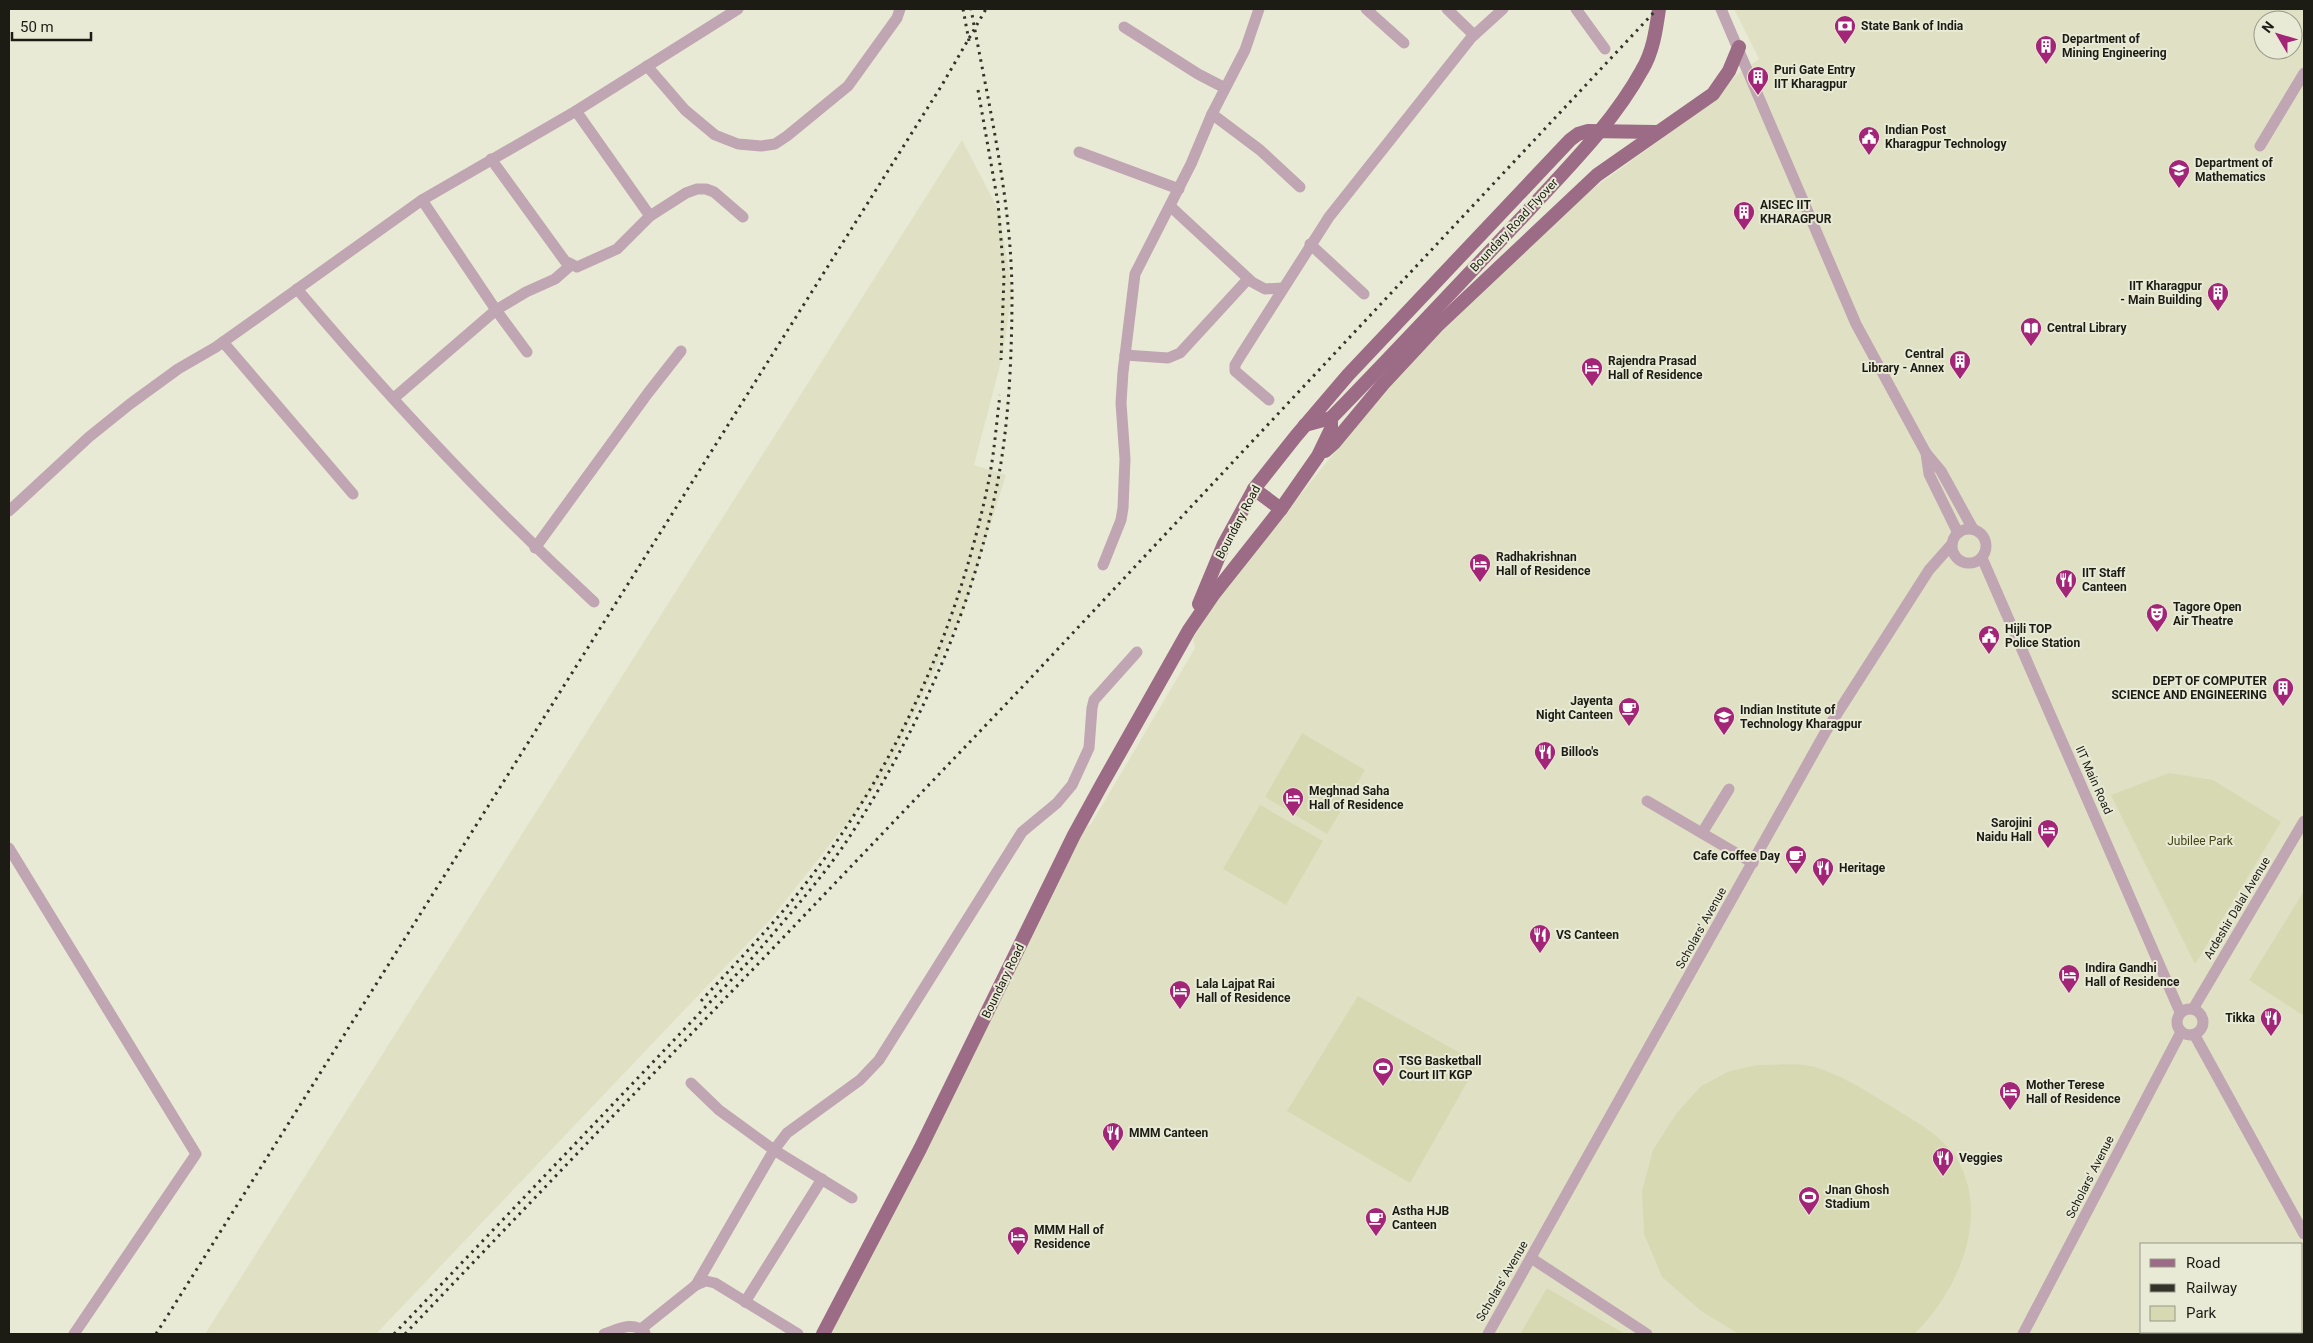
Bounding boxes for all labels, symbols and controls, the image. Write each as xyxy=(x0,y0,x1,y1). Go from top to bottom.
scale bar xyxy=(12,10,91,42)
north arrow xyxy=(2253,10,2303,60)
bank icon: State Bank of India xyxy=(1833,14,1857,45)
text: 50 m xyxy=(20,18,54,36)
text: N xyxy=(2258,18,2277,36)
place label: State Bank of India xyxy=(1861,19,1964,33)
place label: Department of Mining Engineering xyxy=(2062,32,2167,60)
building icon: Department of Mining Engineering xyxy=(2034,34,2058,65)
place label: Puri Gate Entry IIT Kharagpur xyxy=(1774,63,1856,91)
building icon: Puri Gate Entry IIT Kharagpur xyxy=(1746,65,1770,96)
place label: Indian Post Kharagpur Technology xyxy=(1885,123,2007,151)
public building icon: Indian Post Kharagpur Technology xyxy=(1857,125,1881,156)
place label: Department of Mathematics xyxy=(2195,156,2274,184)
school or university icon: Department of Mathematics xyxy=(2167,158,2191,189)
street label: Boundary Road Flyover xyxy=(1467,176,1561,274)
place label: AISEC IIT KHARAGPUR xyxy=(1760,198,1832,226)
building icon: AISEC IIT KHARAGPUR xyxy=(1732,200,1756,231)
place label: IIT Kharagpur - Main Building xyxy=(2120,279,2203,307)
building icon: IIT Kharagpur - Main Building xyxy=(2206,281,2230,312)
library icon: Central Library xyxy=(2019,316,2043,347)
place label: Central Library xyxy=(2047,321,2127,335)
place label: Central Library - Annex xyxy=(1862,347,1945,375)
building icon: Central Library - Annex xyxy=(1948,349,1972,380)
place label: Rajendra Prasad Hall of Residence xyxy=(1608,354,1703,382)
hotel icon: Rajendra Prasad Hall of Residence xyxy=(1580,356,1604,387)
street label: Boundary Road xyxy=(1213,483,1263,561)
place label: Radhakrishnan Hall of Residence xyxy=(1496,550,1591,578)
hotel icon: Radhakrishnan Hall of Residence xyxy=(1468,552,1492,583)
place label: IIT Staff Canteen xyxy=(2082,566,2127,594)
restaurant icon: IIT Staff Canteen xyxy=(2054,568,2078,599)
place label: Tagore Open Air Theatre xyxy=(2173,600,2242,628)
theatre icon: Tagore Open Air Theatre xyxy=(2145,602,2169,633)
place label: Hijli TOP Police Station xyxy=(2005,622,2080,650)
public building icon: Hijli TOP Police Station xyxy=(1977,624,2001,655)
place label: DEPT OF COMPUTER SCIENCE AND ENGINEERING xyxy=(2111,674,2267,702)
building icon: DEPT OF COMPUTER SCIENCE AND ENGINEERING xyxy=(2271,676,2295,707)
place label: Jayenta Night Canteen xyxy=(1536,694,1614,722)
cafe icon: Jayenta Night Canteen xyxy=(1617,696,1641,727)
place label: Indian Institute of Technology Kharagpur xyxy=(1740,703,1862,731)
school or university icon: Indian Institute of Technology Kharagpur xyxy=(1712,705,1736,736)
restaurant icon: Billoo's xyxy=(1533,740,1557,771)
street label: IIT Main Road xyxy=(2073,744,2115,816)
place label: Billoo's xyxy=(1561,745,1599,759)
place label: Meghnad Saha Hall of Residence xyxy=(1309,784,1404,812)
hotel icon: Meghnad Saha Hall of Residence xyxy=(1281,786,1305,817)
place label: Sarojini Naidu Hall xyxy=(1976,816,2032,844)
hotel icon: Sarojini Naidu Hall xyxy=(2036,818,2060,849)
park label: Jubilee Park xyxy=(2167,834,2234,848)
cafe icon: Cafe Coffee Day xyxy=(1784,844,1808,875)
place label: Cafe Coffee Day xyxy=(1693,849,1781,863)
street label: Ardeshir Dalal Avenue xyxy=(2201,854,2273,962)
restaurant icon: Heritage xyxy=(1811,856,1835,887)
place label: Heritage xyxy=(1839,861,1886,875)
street label: Scholars' Avenue xyxy=(1673,885,1729,971)
restaurant icon: VS Canteen xyxy=(1528,923,1552,954)
place label: VS Canteen xyxy=(1556,928,1619,942)
street label: Boundary Road xyxy=(979,941,1027,1021)
place label: Indira Gandhi Hall of Residence xyxy=(2085,961,2180,989)
hotel icon: Indira Gandhi Hall of Residence xyxy=(2057,963,2081,994)
place label: Lala Lajpat Rai Hall of Residence xyxy=(1196,977,1291,1005)
hotel icon: Lala Lajpat Rai Hall of Residence xyxy=(1168,979,1192,1010)
restaurant icon: Tikka xyxy=(2259,1006,2283,1037)
place label: Tikka xyxy=(2225,1011,2256,1025)
place label: TSG Basketball Court IIT KGP xyxy=(1399,1054,1482,1082)
sports icon: TSG Basketball Court IIT KGP xyxy=(1371,1056,1395,1087)
place label: Mother Terese Hall of Residence xyxy=(2026,1078,2121,1106)
hotel icon: Mother Terese Hall of Residence xyxy=(1998,1080,2022,1111)
restaurant icon: MMM Canteen xyxy=(1101,1121,1125,1152)
place label: MMM Canteen xyxy=(1129,1126,1209,1140)
street label: Scholars' Avenue xyxy=(2063,1133,2117,1221)
restaurant icon: Veggies xyxy=(1931,1146,1955,1177)
place label: Veggies xyxy=(1959,1151,2003,1165)
place label: Jnan Ghosh Stadium xyxy=(1825,1183,1889,1211)
sports icon: Jnan Ghosh Stadium xyxy=(1797,1185,1821,1216)
place label: Astha HJB Canteen xyxy=(1392,1204,1450,1232)
cafe icon: Astha HJB Canteen xyxy=(1364,1206,1388,1237)
place label: MMM Hall of Residence xyxy=(1034,1223,1105,1251)
hotel icon: MMM Hall of Residence xyxy=(1006,1225,1030,1256)
street label: Scholars' Avenue xyxy=(1473,1238,1531,1324)
legend xyxy=(2140,1243,2303,1333)
text: Road xyxy=(2186,1254,2220,1272)
text: Railway xyxy=(2186,1279,2237,1297)
text: Park xyxy=(2186,1304,2217,1322)

